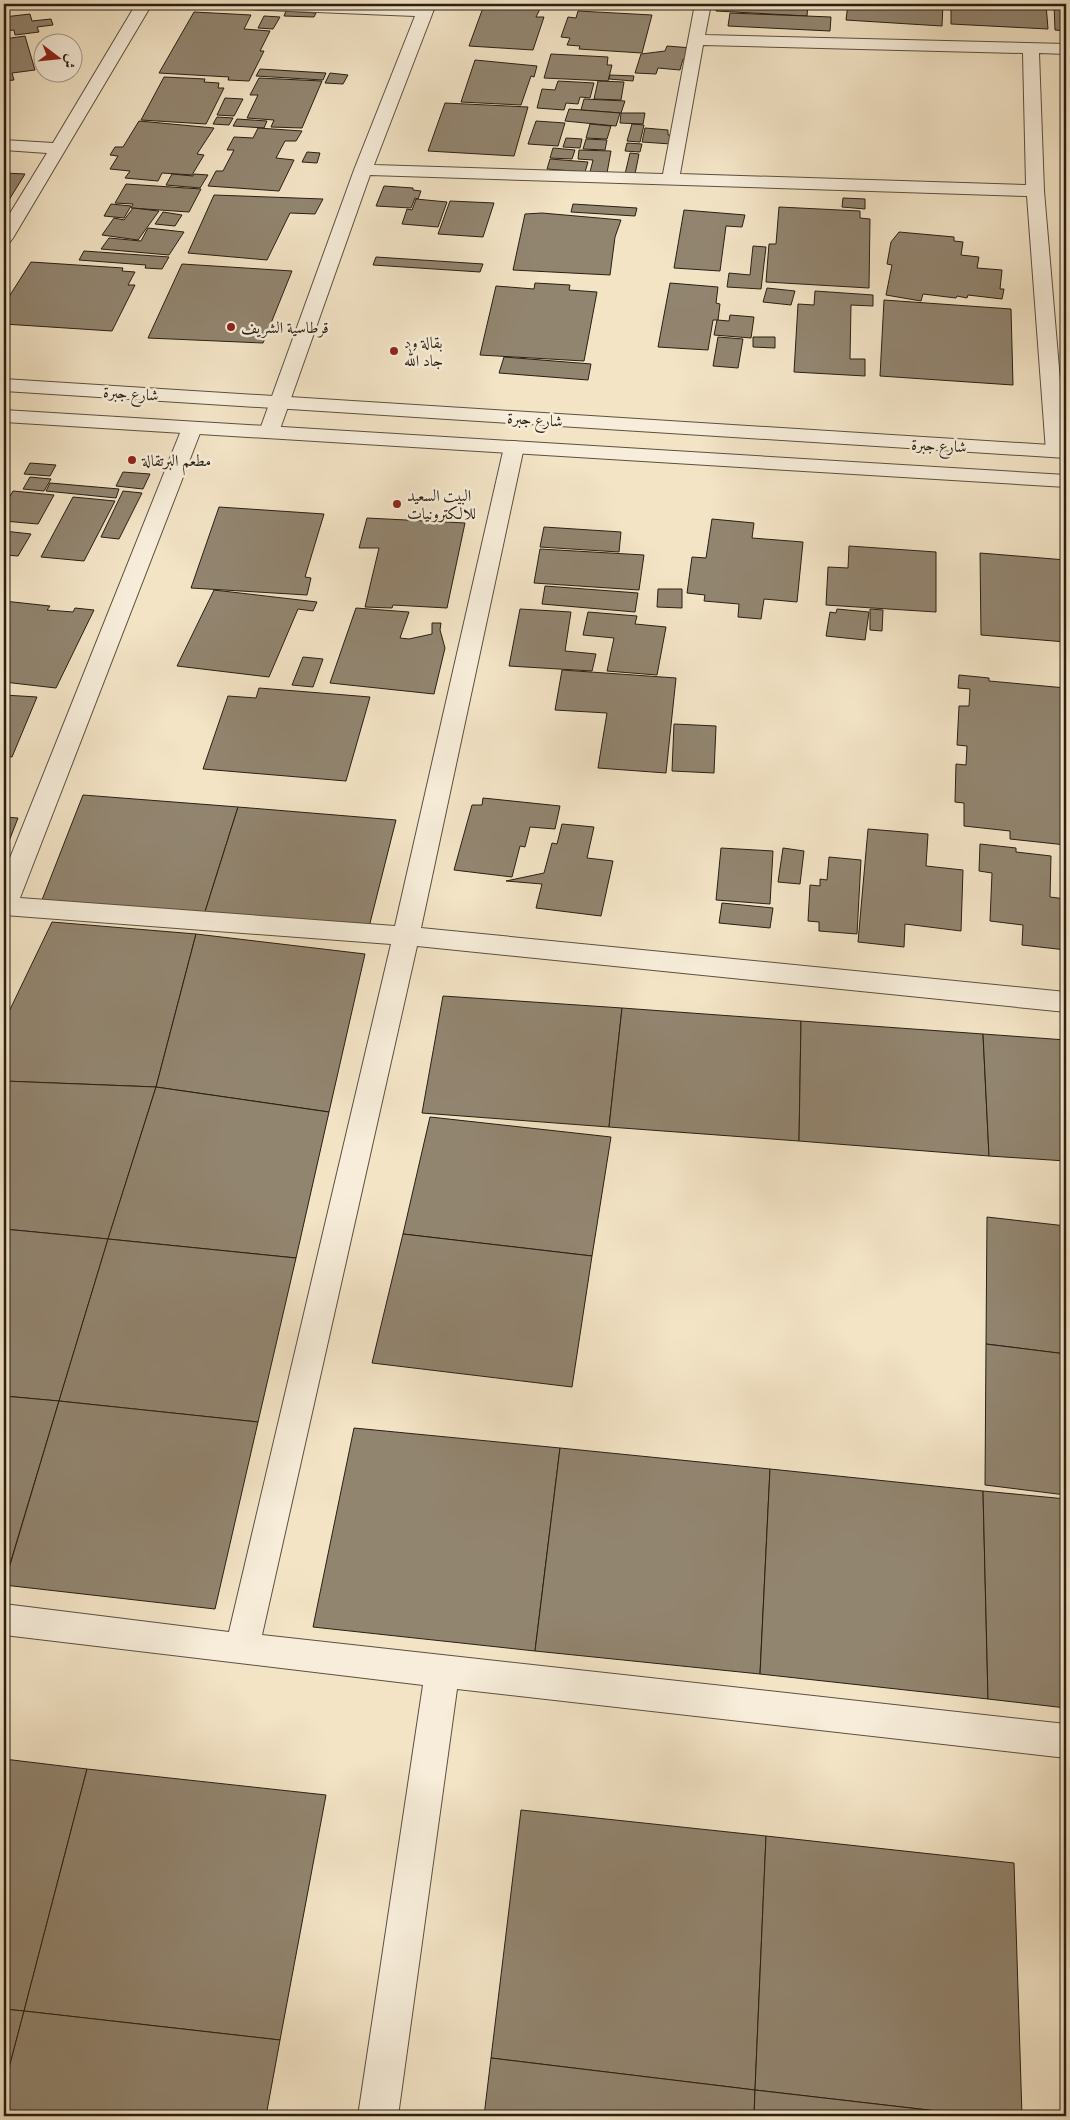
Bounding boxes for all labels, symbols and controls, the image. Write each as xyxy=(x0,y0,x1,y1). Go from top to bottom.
north arrow xyxy=(32,32,82,82)
text: ش xyxy=(57,52,80,71)
place label: قرطاسية الشريف xyxy=(241,318,329,341)
marker: قرطاسية الشريف xyxy=(225,321,237,333)
place label: بقالة ود جاد الله xyxy=(404,333,443,374)
marker: بقالة ود جاد الله xyxy=(388,345,400,357)
street label: شارع جبرة xyxy=(102,382,159,409)
street label: شارع جبرة xyxy=(506,408,563,435)
street label: شارع جبرة xyxy=(911,435,967,460)
place label: مطعم البرتقالة xyxy=(141,451,211,476)
marker: مطعم البرتقالة xyxy=(126,454,138,466)
place label: البيت السعيد للالكترونيات xyxy=(407,486,476,527)
marker: البيت السعيد للالكترونيات xyxy=(391,498,403,510)

